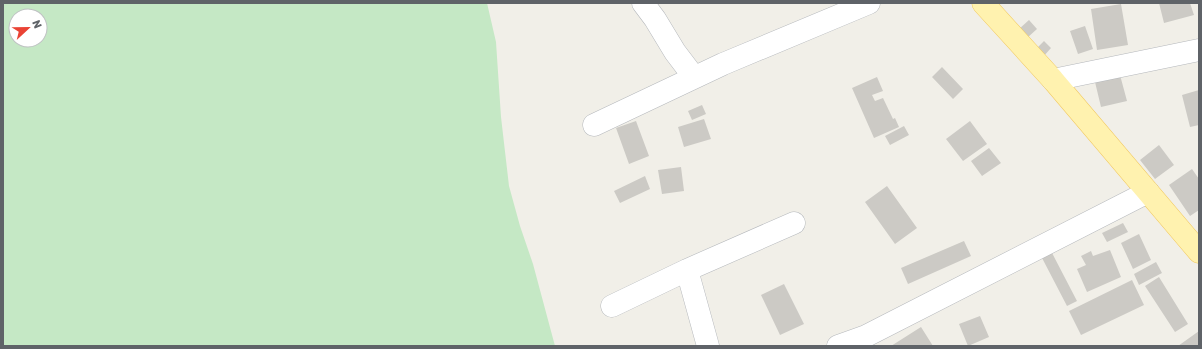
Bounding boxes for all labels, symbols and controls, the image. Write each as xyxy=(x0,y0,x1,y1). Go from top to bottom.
north arrow xyxy=(8,8,48,48)
text: N xyxy=(29,18,44,31)

